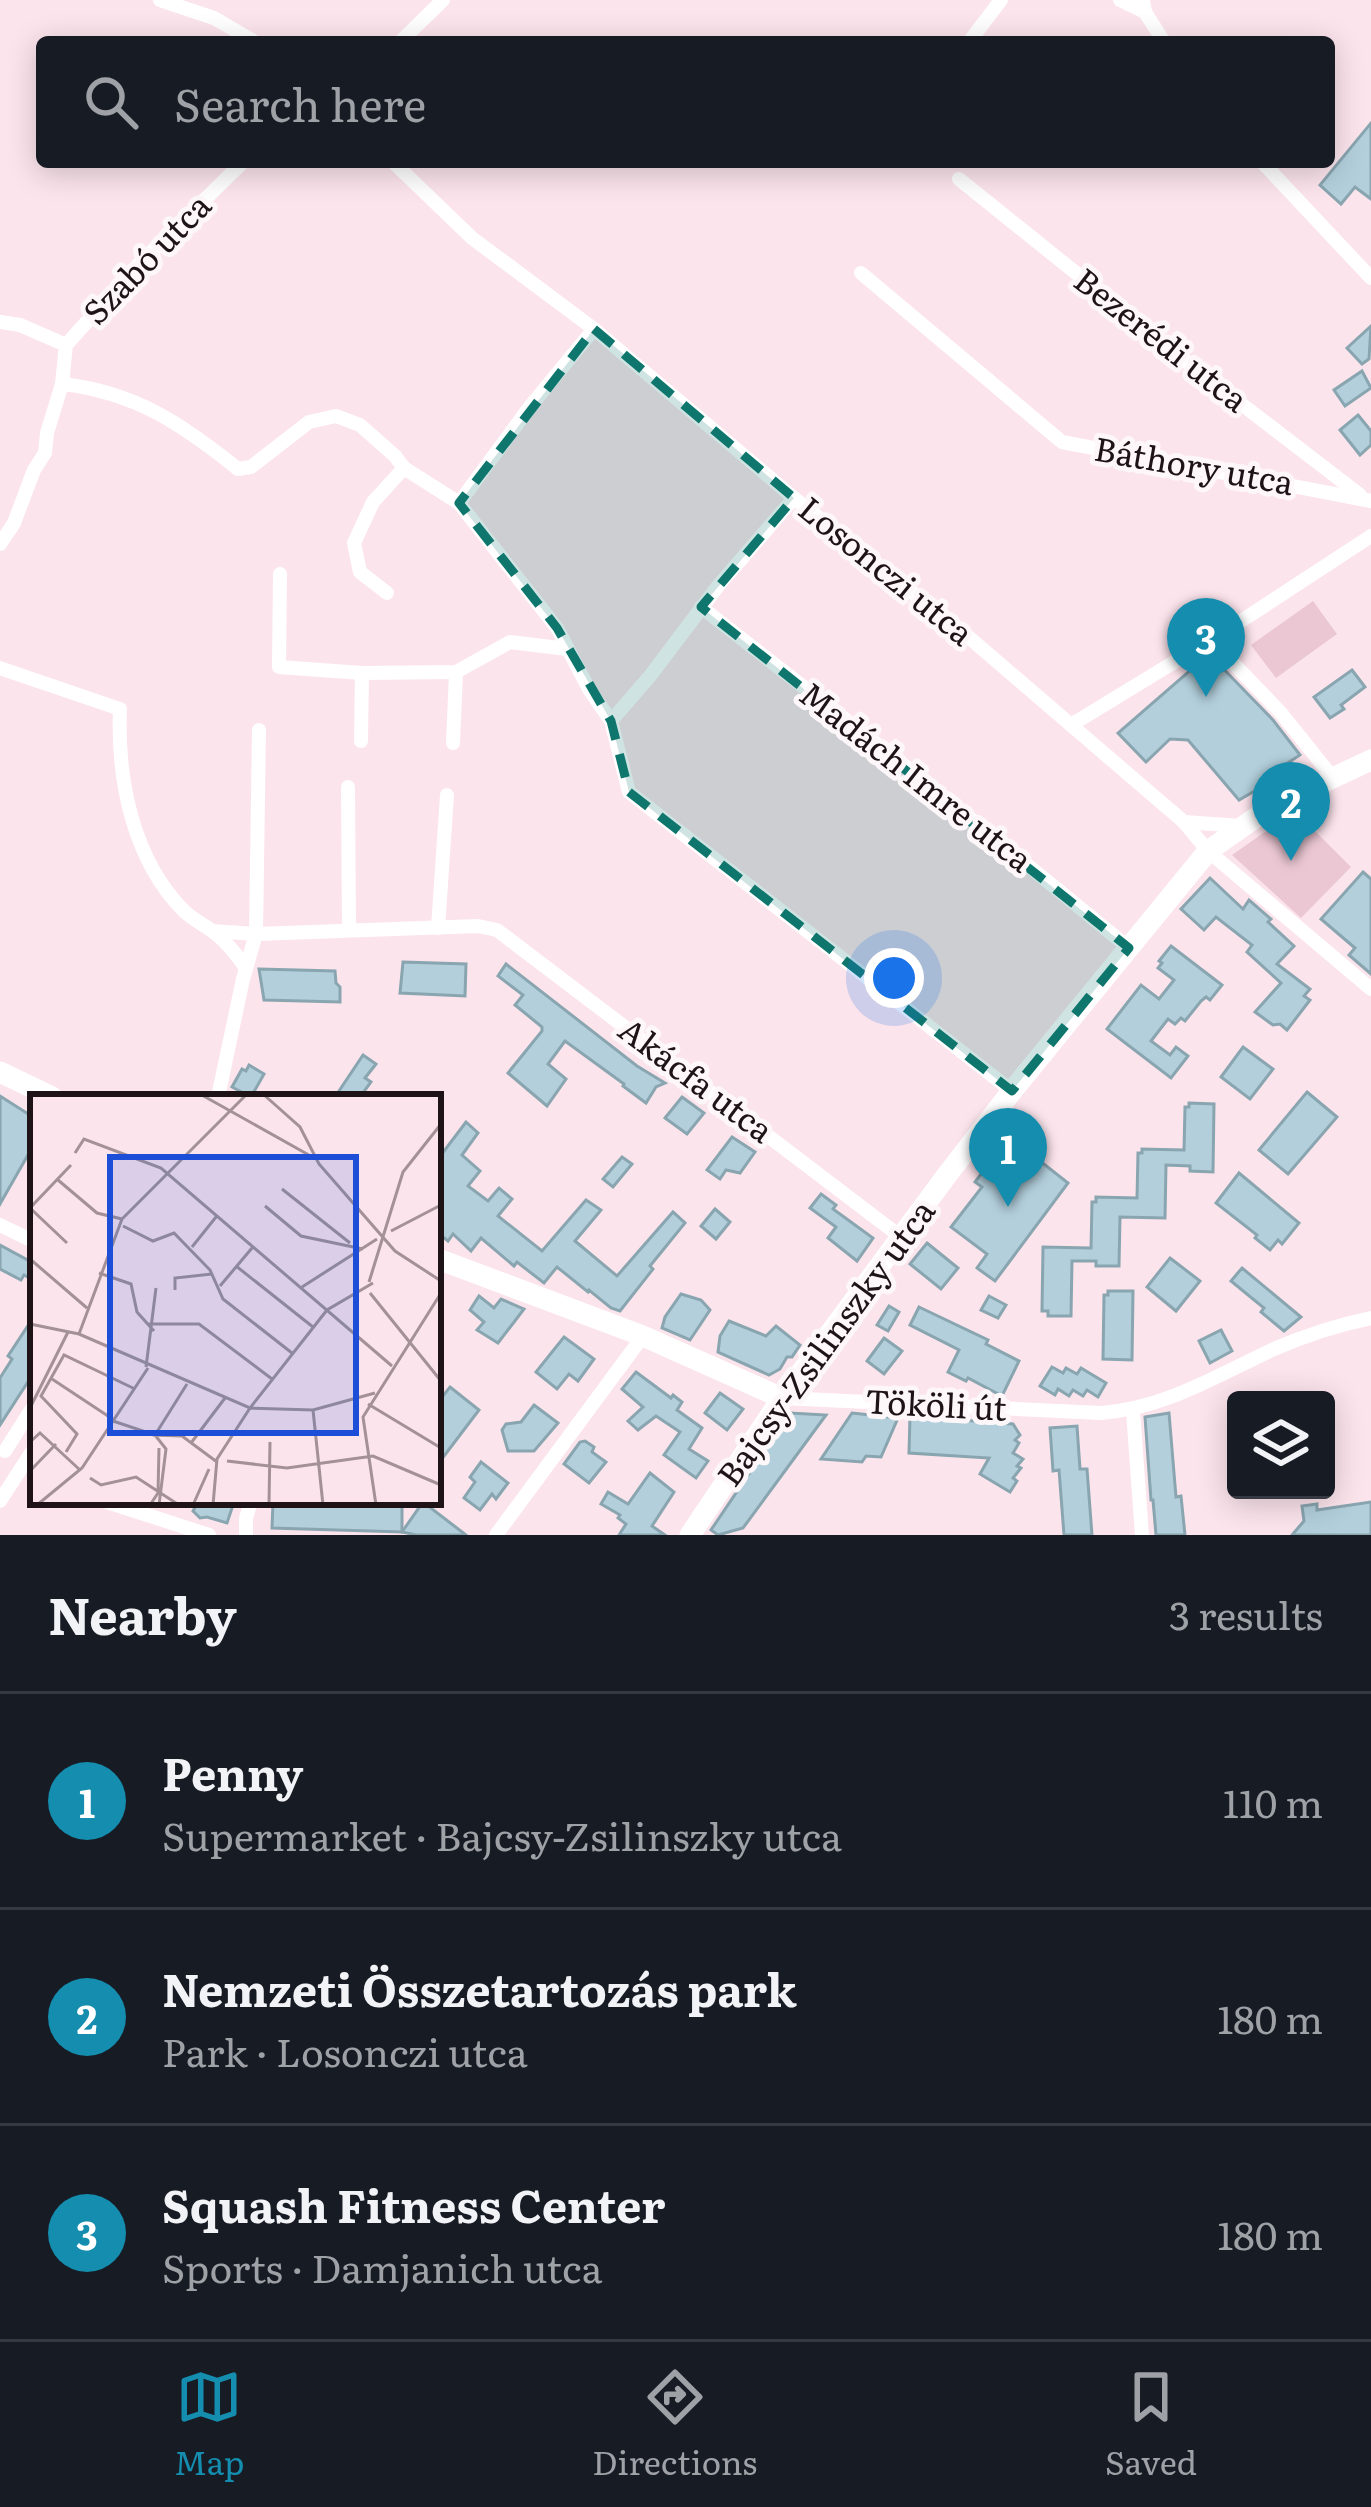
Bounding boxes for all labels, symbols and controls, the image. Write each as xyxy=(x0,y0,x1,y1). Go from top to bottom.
search box xyxy=(36,36,1335,168)
icon: search xyxy=(78,69,144,135)
text: Search here xyxy=(174,69,426,136)
street label: Szabó utca xyxy=(70,180,221,334)
street label: Bezerédi utca xyxy=(1065,254,1260,422)
street label: Báthory utca xyxy=(1091,422,1298,505)
street label: Losonczi utca xyxy=(789,483,986,655)
pin: 3 xyxy=(1167,598,1245,697)
street label: Madách Imre utca xyxy=(791,668,1045,882)
pin: 2 xyxy=(1252,762,1330,861)
your location xyxy=(864,948,924,1008)
street label: Akácfa utca xyxy=(610,1003,785,1153)
inset map xyxy=(30,1094,441,1505)
pin: 1 xyxy=(969,1108,1047,1207)
street label: Bajcsy-Zsilinszky utca xyxy=(703,1188,945,1495)
street label: Tököli út xyxy=(864,1374,1009,1431)
map controls xyxy=(1227,1391,1335,1499)
button: layers xyxy=(1227,1391,1335,1499)
text: Nearby xyxy=(48,1575,237,1651)
text: 3 results xyxy=(1169,1584,1323,1642)
text: Penny xyxy=(162,1738,303,1805)
text: 1 xyxy=(79,1772,95,1830)
text: 110 m xyxy=(1223,1772,1323,1830)
text: Supermarket · Bajcsy-Zsilinszky utca xyxy=(162,1805,842,1863)
text: Nemzeti Összetartozás park xyxy=(162,1954,797,2021)
text: 2 xyxy=(77,1988,97,2046)
text: 180 m xyxy=(1217,1988,1323,2046)
text: Park · Losonczi utca xyxy=(162,2021,528,2079)
text: Squash Fitness Center xyxy=(162,2170,665,2237)
text: 3 xyxy=(76,2204,98,2262)
text: 180 m xyxy=(1217,2204,1323,2262)
text: Sports · Damjanich utca xyxy=(162,2237,603,2295)
tab: Map xyxy=(174,2364,244,2485)
tab: Directions xyxy=(592,2364,757,2485)
tab: Saved xyxy=(1105,2364,1197,2485)

